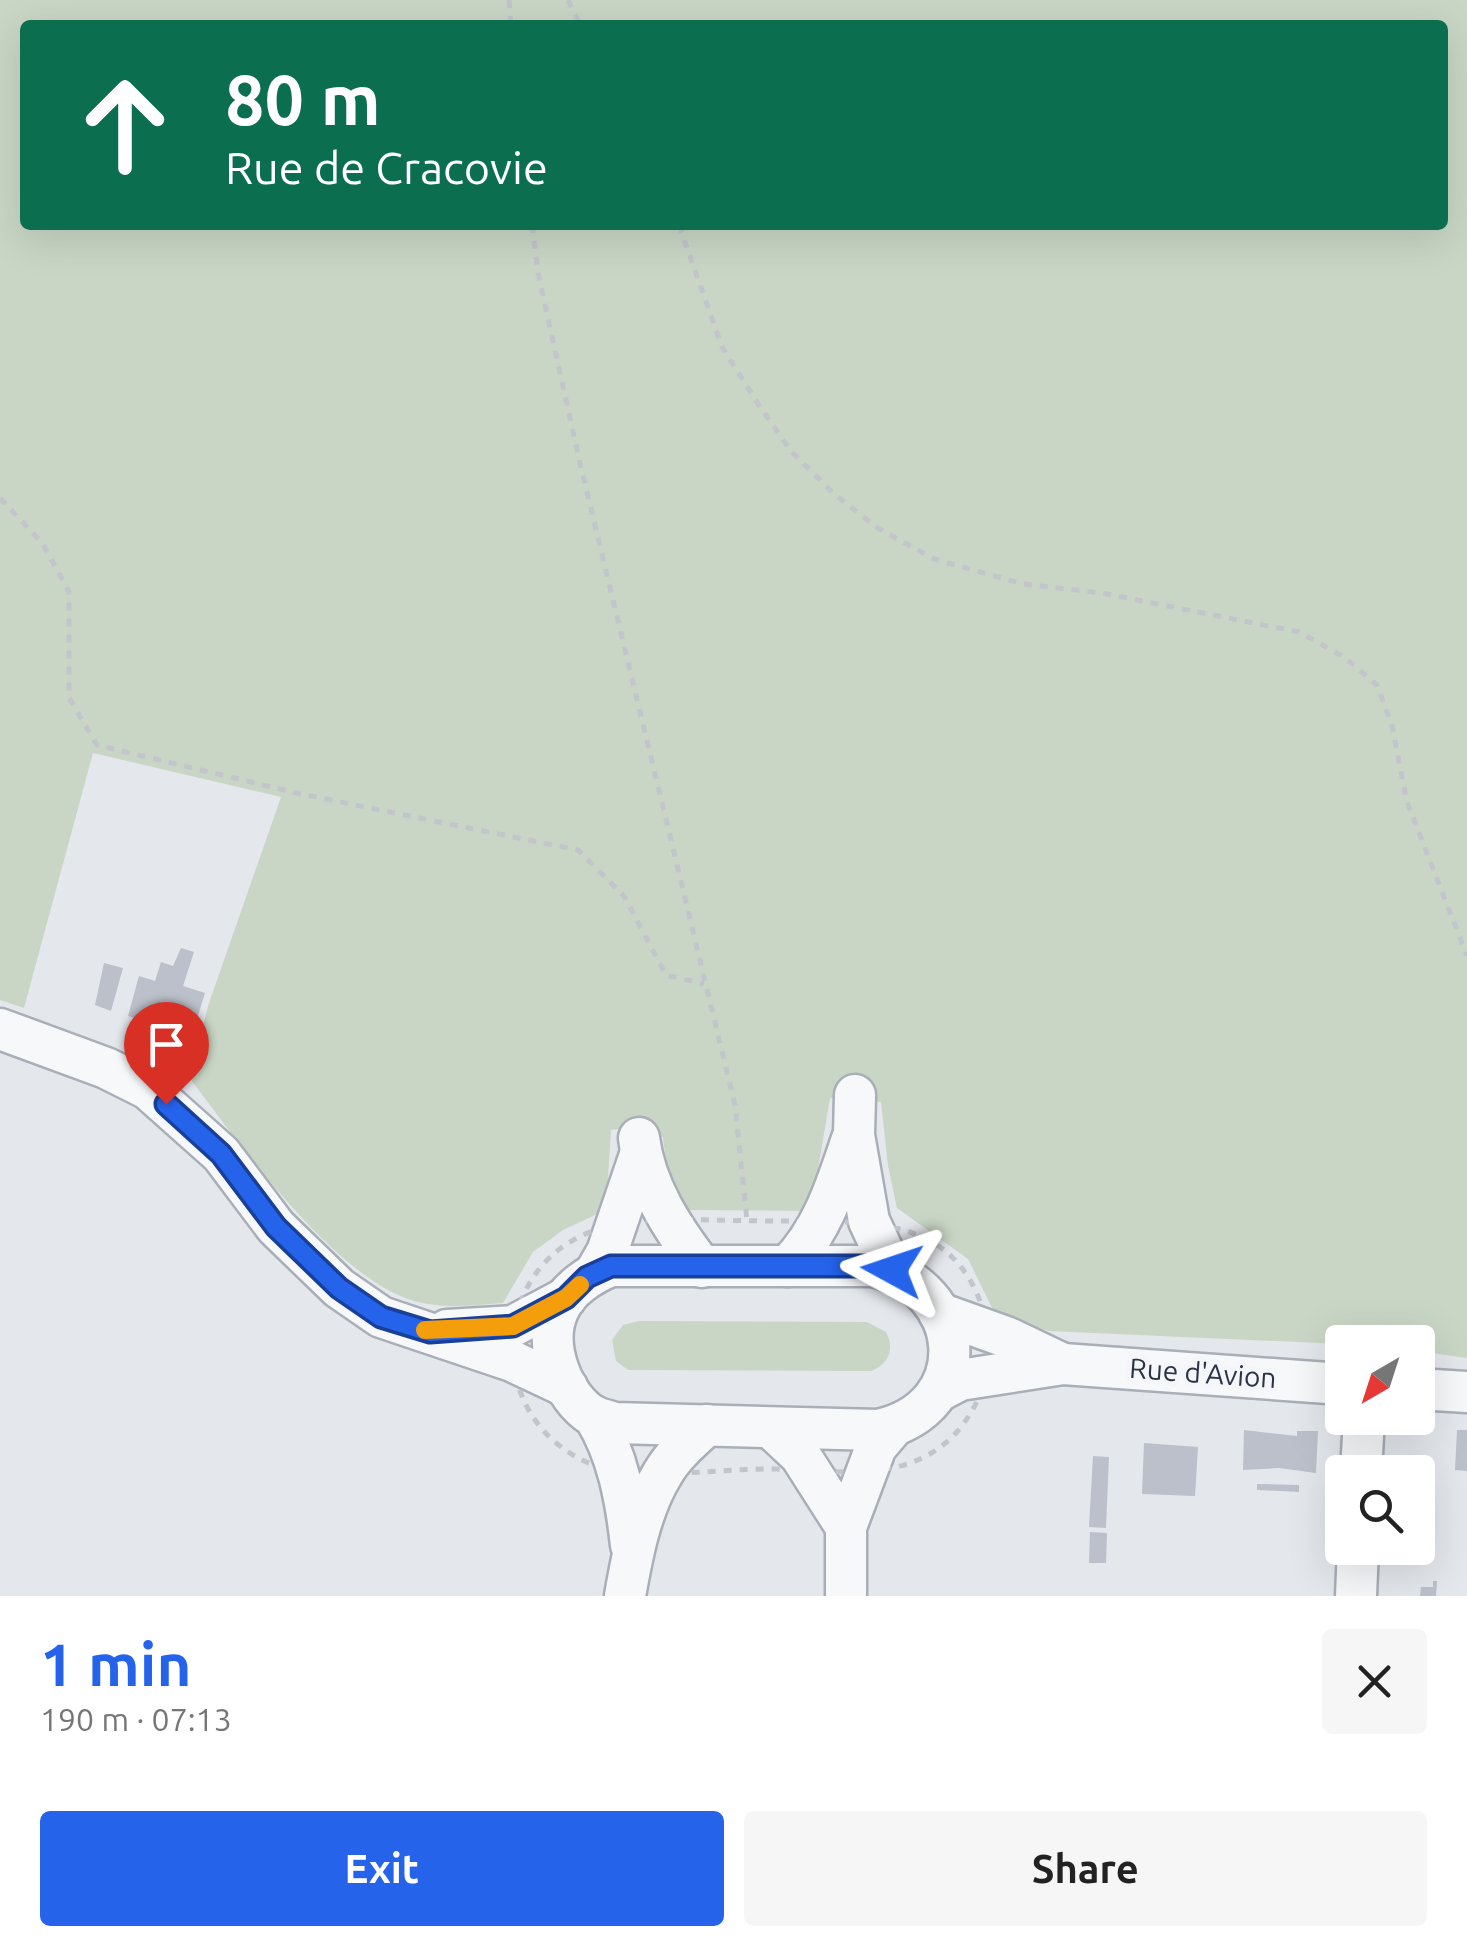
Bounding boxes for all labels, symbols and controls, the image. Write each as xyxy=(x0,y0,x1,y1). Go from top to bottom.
icon: ahead xyxy=(60,60,190,190)
text: 80 m xyxy=(225,60,381,138)
text: Rue de Cracovie xyxy=(225,142,548,193)
pin xyxy=(124,1002,209,1105)
icon: arrive xyxy=(139,1017,194,1072)
position arrow xyxy=(840,1218,944,1322)
north arrow xyxy=(1325,1325,1435,1435)
map controls xyxy=(1325,1325,1435,1565)
street label: Rue d'Avion xyxy=(1128,1352,1278,1393)
button: search xyxy=(1325,1455,1435,1565)
button: close xyxy=(1322,1629,1427,1734)
text: 1 min xyxy=(40,1630,192,1697)
text: 190 m · 07:13 xyxy=(40,1701,232,1737)
button: Exit xyxy=(40,1811,724,1926)
button: Share xyxy=(744,1811,1427,1926)

